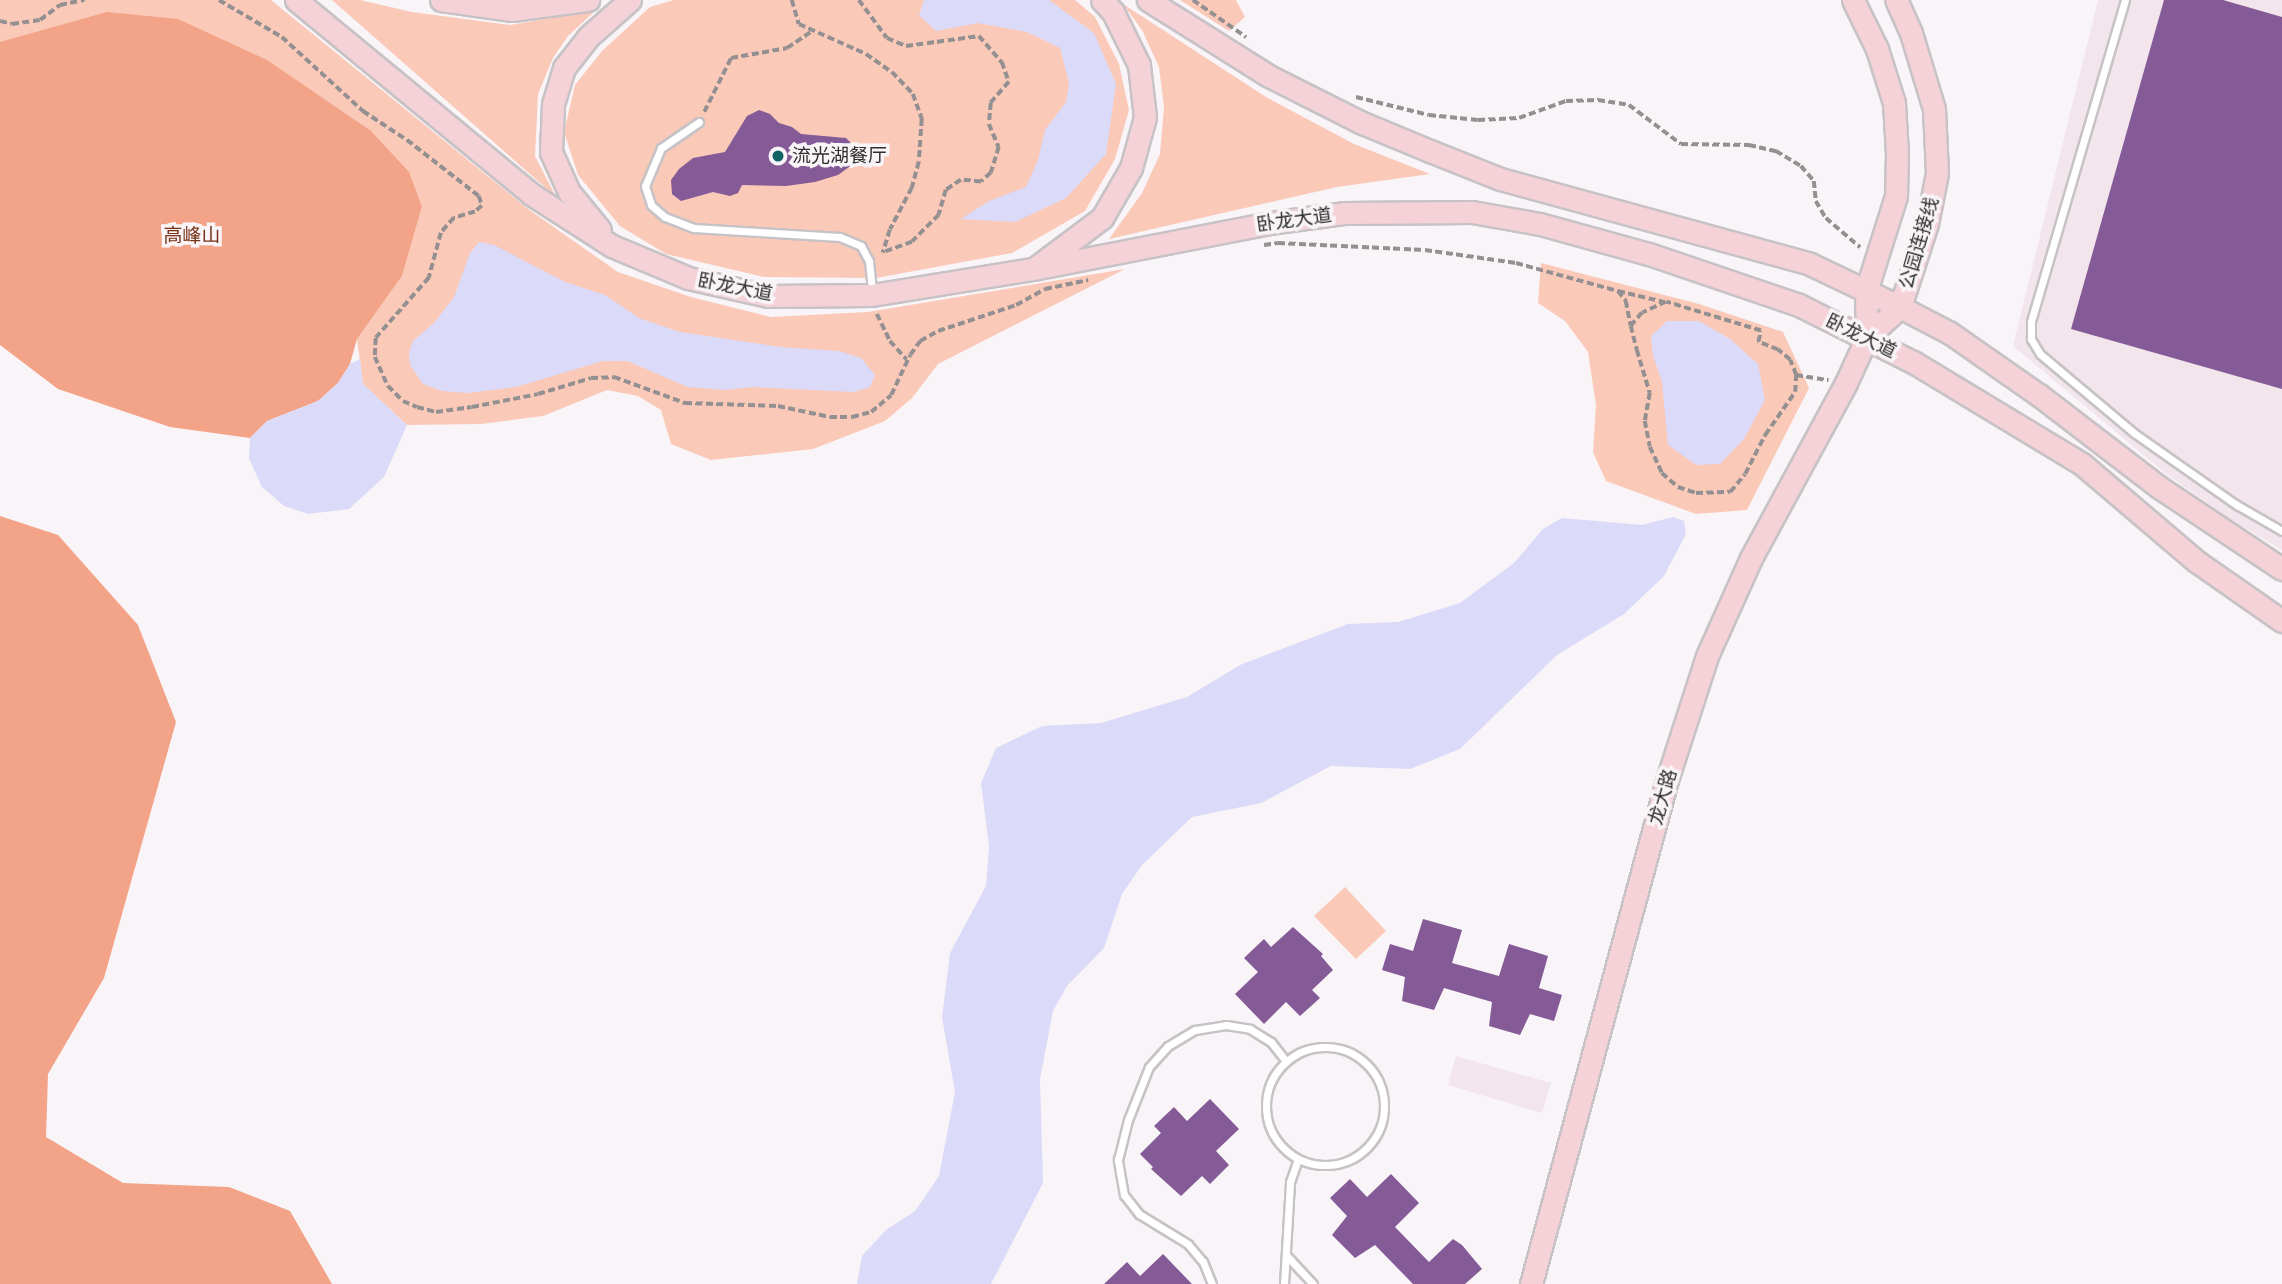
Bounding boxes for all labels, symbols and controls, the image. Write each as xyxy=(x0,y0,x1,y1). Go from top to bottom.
place label: 流光湖餐厅 xyxy=(792,145,887,167)
marker: 流光湖餐厅 xyxy=(770,148,786,164)
street label: 公园连接线 xyxy=(1895,194,1943,292)
street label: 卧龙大道 xyxy=(1255,203,1333,237)
park label: 高峰山 xyxy=(164,225,220,247)
street label: 卧龙大道 xyxy=(696,269,774,305)
street label: 卧龙大道 xyxy=(1822,309,1900,363)
street label: 龙大路 xyxy=(1644,766,1682,828)

